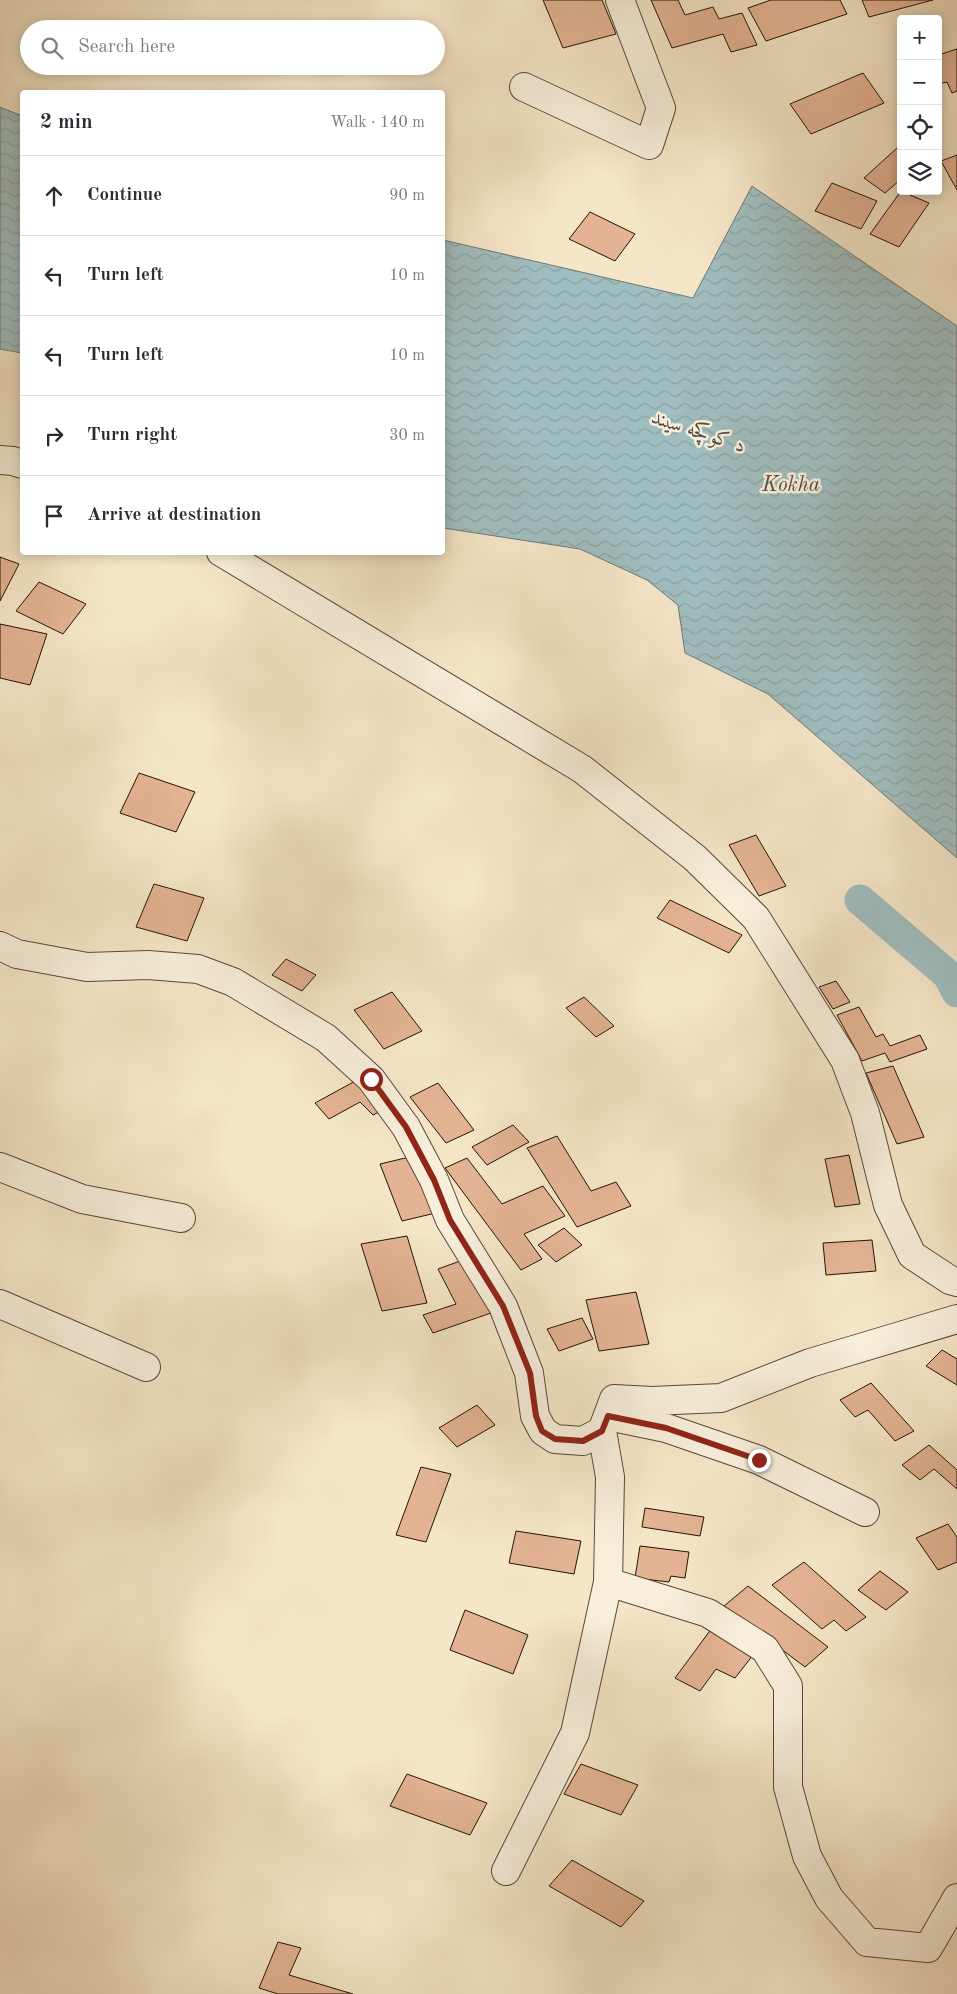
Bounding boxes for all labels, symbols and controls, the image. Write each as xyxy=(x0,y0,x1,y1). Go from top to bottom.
map controls xyxy=(897,15,942,195)
button: + xyxy=(897,15,942,60)
search box xyxy=(20,20,445,75)
icon: search xyxy=(38,34,66,62)
text: Search here xyxy=(78,38,175,57)
button: − xyxy=(897,60,942,105)
button: locate xyxy=(897,105,942,150)
text: 2 min xyxy=(40,112,93,133)
text: Walk · 140 m xyxy=(330,115,425,131)
button: layers xyxy=(897,150,942,195)
icon: ahead xyxy=(40,182,68,210)
text: Continue xyxy=(87,186,162,205)
text: 90 m xyxy=(389,188,425,204)
icon: left xyxy=(40,262,68,290)
text: Turn left xyxy=(87,266,164,285)
text: 10 m xyxy=(389,268,425,284)
icon: left xyxy=(40,342,68,370)
text: Turn left xyxy=(87,346,164,365)
text: 10 m xyxy=(389,348,425,364)
water label: د کوکچه سیند xyxy=(648,405,749,459)
icon: right xyxy=(40,422,68,450)
text: Turn right xyxy=(87,426,177,445)
text: 30 m xyxy=(389,428,425,444)
water label: Kokha xyxy=(761,475,820,496)
icon: arrive xyxy=(40,502,68,530)
text: Arrive at destination xyxy=(87,506,261,525)
route start xyxy=(360,1068,383,1091)
route end xyxy=(748,1449,771,1472)

